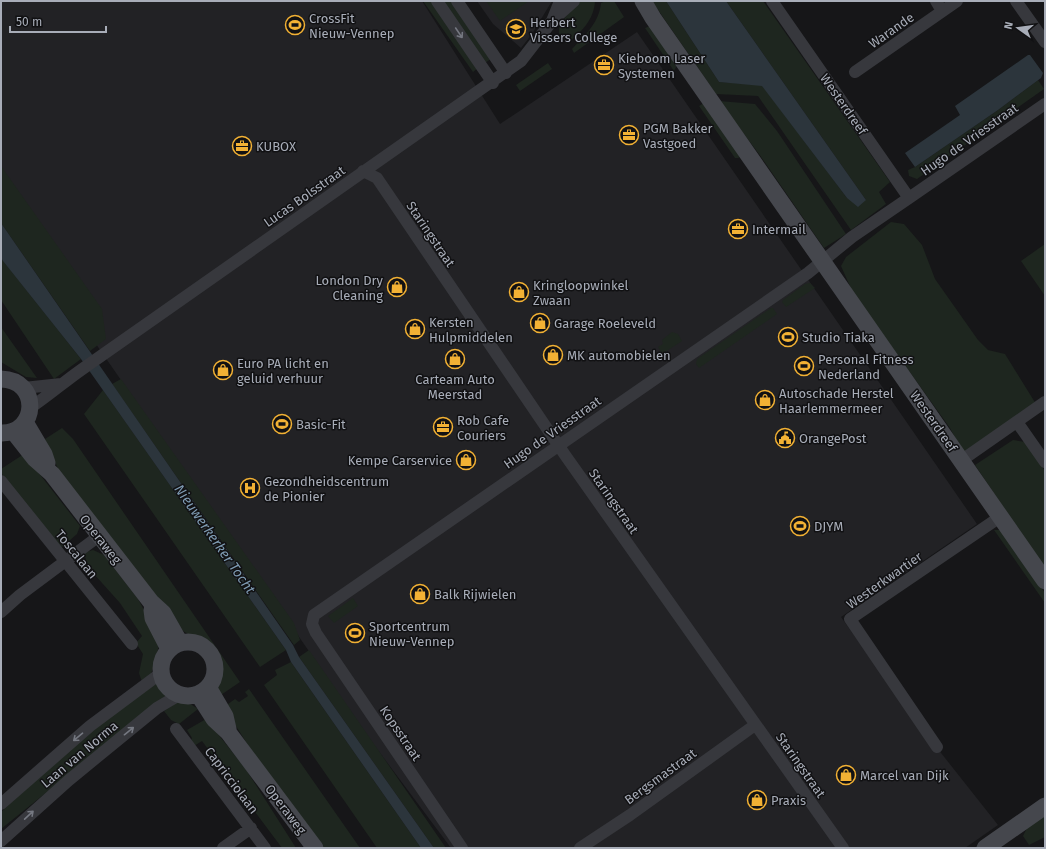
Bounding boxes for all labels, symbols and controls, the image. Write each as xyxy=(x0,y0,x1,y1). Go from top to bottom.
scale bar xyxy=(10,8,106,34)
north arrow xyxy=(998,8,1038,48)
street label: Warande xyxy=(866,9,917,51)
place label: CrossFit Nieuw-Vennep xyxy=(309,11,394,41)
sports icon: CrossFit Nieuw-Vennep xyxy=(284,14,306,36)
text: 50 m xyxy=(16,15,42,29)
place label: Herbert Vissers College xyxy=(530,15,617,45)
school or university icon: Herbert Vissers College xyxy=(505,18,527,40)
text: N xyxy=(1002,21,1016,31)
one-way arrow xyxy=(455,27,463,38)
place label: Kieboom Laser Systemen xyxy=(618,51,705,81)
office icon: Kieboom Laser Systemen xyxy=(593,54,615,76)
street label: Westerdreef xyxy=(817,71,871,139)
street label: Hugo de Vriesstraat xyxy=(918,100,1021,179)
place label: PGM Bakker Vastgoed xyxy=(643,121,713,151)
office icon: PGM Bakker Vastgoed xyxy=(618,124,640,146)
office icon: KUBOX xyxy=(231,135,253,157)
place label: KUBOX xyxy=(256,139,296,154)
street label: Lucas Bolsstraat xyxy=(261,163,348,230)
street label: Staringstraat xyxy=(403,199,458,270)
office icon: Intermail xyxy=(727,218,749,240)
place label: Intermail xyxy=(752,222,806,237)
place label: London Dry Cleaning xyxy=(315,273,384,303)
shop icon: London Dry Cleaning xyxy=(386,276,408,298)
place label: Kringloopwinkel Zwaan xyxy=(533,278,629,308)
shop icon: Kringloopwinkel Zwaan xyxy=(508,281,530,303)
shop icon: Garage Roeleveld xyxy=(529,312,551,334)
place label: Kersten Hulpmiddelen xyxy=(429,315,513,345)
place label: Garage Roeleveld xyxy=(554,316,656,331)
shop icon: Kersten Hulpmiddelen xyxy=(404,318,426,340)
sports icon: Studio Tiaka xyxy=(777,326,799,348)
place label: Studio Tiaka xyxy=(802,330,875,345)
shop icon: MK automobielen xyxy=(542,344,564,366)
shop icon: Carteam Auto Meerstad xyxy=(444,348,466,370)
place label: MK automobielen xyxy=(567,348,671,363)
place label: Personal Fitness Nederland xyxy=(818,352,914,382)
sports icon: Personal Fitness Nederland xyxy=(793,355,815,377)
place label: Euro PA licht en geluid verhuur xyxy=(237,356,329,386)
shop icon: Euro PA licht en geluid verhuur xyxy=(212,359,234,381)
place label: Carteam Auto Meerstad xyxy=(415,372,495,402)
place label: Autoschade Herstel Haarlemmermeer xyxy=(779,386,894,416)
street label: Westerdreef xyxy=(907,388,961,456)
shop icon: Autoschade Herstel Haarlemmermeer xyxy=(754,389,776,411)
street label: Hugo de Vriesstraat xyxy=(501,393,604,472)
sports icon: Basic-Fit xyxy=(271,413,293,435)
place label: Rob Cafe Couriers xyxy=(457,413,509,443)
office icon: Rob Cafe Couriers xyxy=(432,416,454,438)
place label: Basic-Fit xyxy=(296,417,346,432)
public building icon: OrangePost xyxy=(774,427,796,449)
place label: OrangePost xyxy=(799,431,867,446)
shop icon: Kempe Carservice xyxy=(455,449,477,471)
place label: Kempe Carservice xyxy=(348,453,452,468)
street label: Staringstraat xyxy=(586,466,642,537)
place label: Gezondheidscentrum de Pionier xyxy=(264,474,389,504)
hospital icon: Gezondheidscentrum de Pionier xyxy=(239,477,261,499)
water label: Nieuwerkerker Tocht xyxy=(171,481,259,597)
street label: Operaweg xyxy=(77,512,125,567)
sports icon: DJYM xyxy=(789,515,811,537)
place label: DJYM xyxy=(814,519,843,534)
street label: Toscalaan xyxy=(52,527,101,582)
street label: Westerkwartier xyxy=(844,549,925,612)
shop icon: Balk Rijwielen xyxy=(409,583,431,605)
place label: Balk Rijwielen xyxy=(434,587,516,602)
place label: Sportcentrum Nieuw-Vennep xyxy=(369,619,454,649)
sports icon: Sportcentrum Nieuw-Vennep xyxy=(344,622,366,644)
street label: Kopsstraat xyxy=(377,703,425,764)
street label: Laan van Norma xyxy=(38,718,121,791)
one-way arrow xyxy=(124,727,134,736)
street label: Staringstraat xyxy=(773,730,829,801)
one-way arrow xyxy=(72,732,83,741)
street label: Capricciolaan xyxy=(202,744,262,817)
street label: Bergsmastraat xyxy=(622,745,699,807)
shop icon: Marcel van Dijk xyxy=(835,764,857,786)
place label: Marcel van Dijk xyxy=(860,768,949,783)
street label: Operaweg xyxy=(262,781,309,837)
shop icon: Praxis xyxy=(746,789,768,811)
place label: Praxis xyxy=(771,793,806,808)
one-way arrow xyxy=(24,810,34,819)

